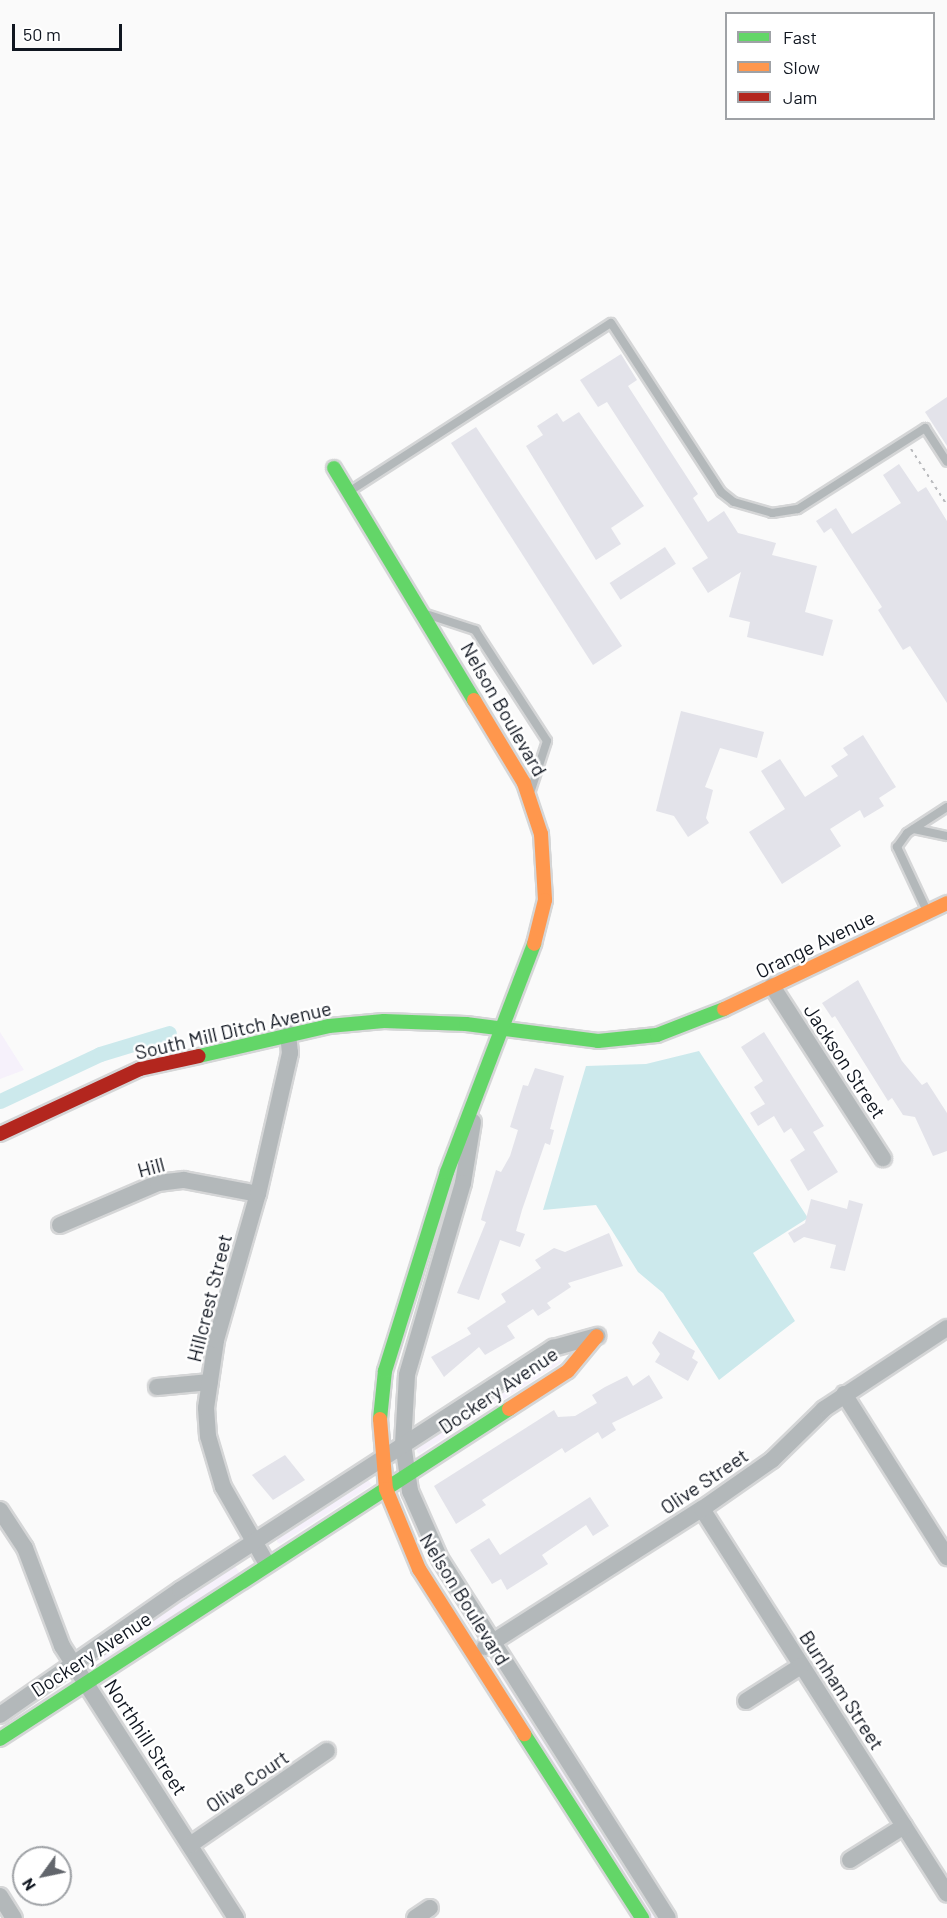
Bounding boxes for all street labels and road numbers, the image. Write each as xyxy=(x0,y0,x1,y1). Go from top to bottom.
street label: Nelson Boulevard xyxy=(456,638,552,780)
street label: Orange Avenue xyxy=(751,905,879,983)
street label: South Mill Ditch Avenue xyxy=(132,996,334,1064)
street label: Jackson Street xyxy=(799,999,891,1123)
street label: Hill xyxy=(135,1152,167,1182)
street label: Hillcrest Street xyxy=(182,1232,236,1364)
street label: Dockery Avenue xyxy=(434,1341,562,1439)
street label: Olive Street xyxy=(656,1443,752,1519)
street label: Nelson Boulevard xyxy=(415,1529,515,1669)
street label: Dockery Avenue xyxy=(26,1606,156,1702)
street label: Burnham Street xyxy=(795,1626,889,1754)
street label: Northhill Street xyxy=(100,1674,192,1800)
street label: Olive Court xyxy=(201,1745,293,1817)

